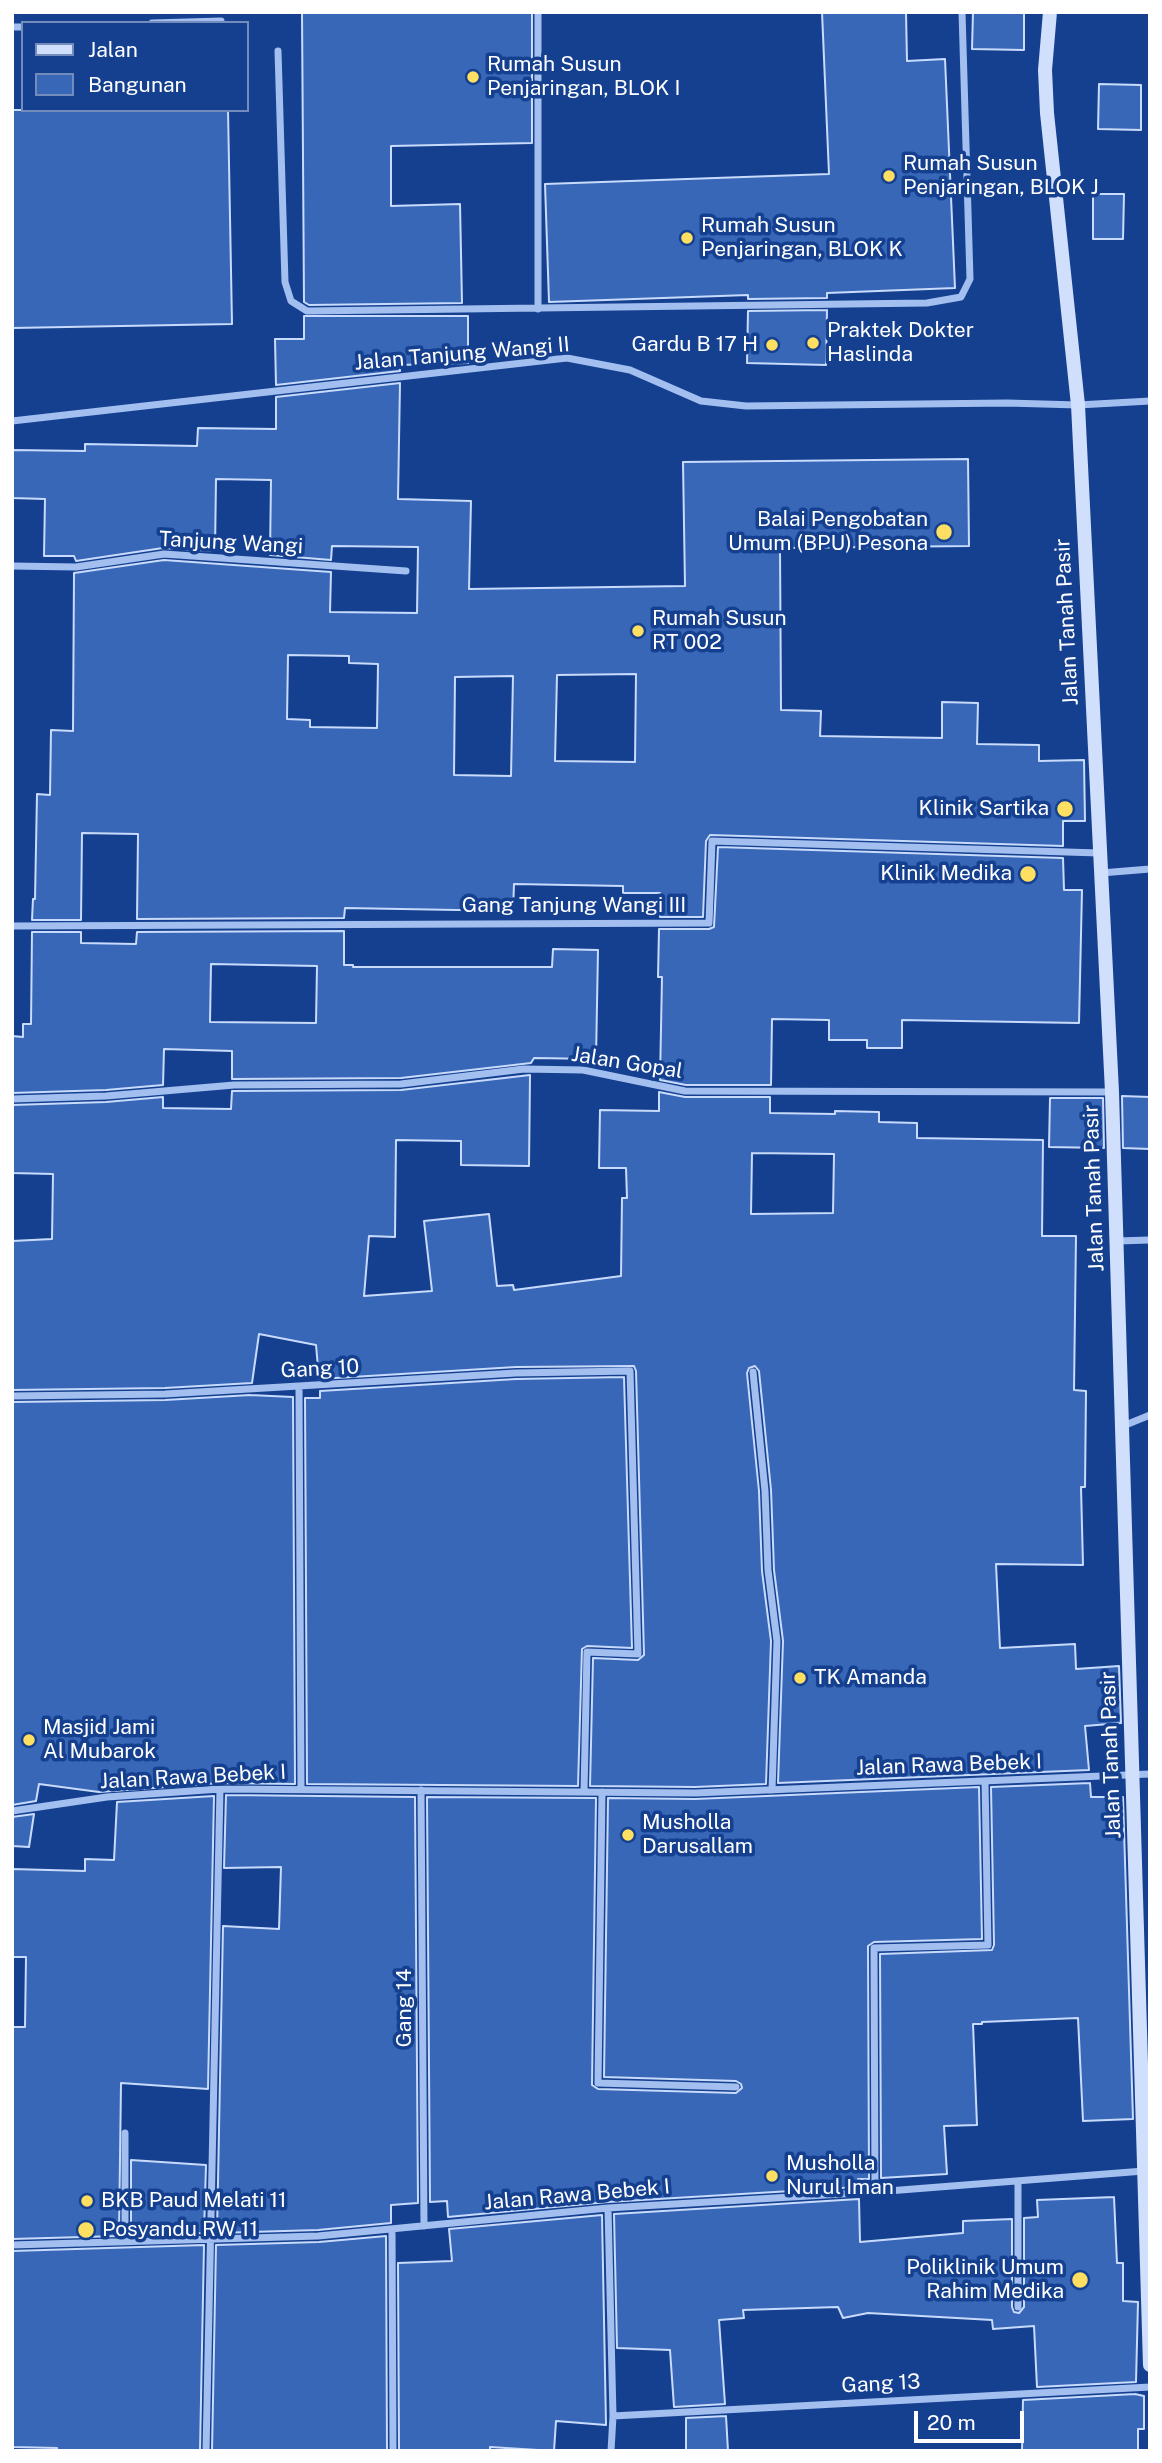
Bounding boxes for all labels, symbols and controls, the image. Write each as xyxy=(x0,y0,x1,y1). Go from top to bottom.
legend xyxy=(21,21,248,112)
text: Jalan xyxy=(88,37,138,62)
place label: Rumah Susun Penjaringan, BLOK I xyxy=(487,52,680,102)
marker: Rumah Susun Penjaringan, BLOK I xyxy=(465,69,481,85)
text: Bangunan xyxy=(88,72,187,97)
place label: Rumah Susun Penjaringan, BLOK J xyxy=(903,151,1099,201)
marker: Rumah Susun Penjaringan, BLOK J xyxy=(881,168,897,184)
place label: Rumah Susun Penjaringan, BLOK K xyxy=(701,213,903,263)
marker: Rumah Susun Penjaringan, BLOK K xyxy=(679,230,695,246)
place label: Praktek Dokter Haslinda xyxy=(827,318,974,368)
street label: Jalan Tanjung Wangi II xyxy=(353,332,571,376)
place label: Gardu B 17 H xyxy=(632,332,758,358)
marker: Praktek Dokter Haslinda xyxy=(805,335,821,351)
marker: Gardu B 17 H xyxy=(764,337,780,353)
place label: Balai Pengobatan Umum (BPU) Pesona xyxy=(728,507,928,557)
marker: Balai Pengobatan Umum (BPU) Pesona xyxy=(934,522,954,542)
street label: Tanjung Wangi xyxy=(158,527,304,559)
street label: Jalan Tanah Pasir xyxy=(1050,538,1084,706)
place label: Rumah Susun RT 002 xyxy=(652,606,787,656)
marker: Rumah Susun RT 002 xyxy=(630,623,646,639)
place label: Klinik Sartika xyxy=(919,796,1049,822)
marker: Klinik Sartika xyxy=(1055,799,1075,819)
place label: Klinik Medika xyxy=(880,861,1012,887)
marker: Klinik Medika xyxy=(1018,864,1038,884)
street label: Gang Tanjung Wangi III xyxy=(462,893,686,919)
street label: Jalan Gopal xyxy=(569,1042,685,1084)
street label: Jalan Tanah Pasir xyxy=(1078,1104,1110,1272)
street label: Gang 10 xyxy=(280,1354,360,1384)
place label: TK Amanda xyxy=(814,1665,927,1691)
marker: TK Amanda xyxy=(792,1670,808,1686)
street label: Jalan Tanah Pasir xyxy=(1095,1671,1127,1839)
place label: Masjid Jami Al Mubarok xyxy=(43,1715,156,1765)
marker: Masjid Jami Al Mubarok xyxy=(21,1732,37,1748)
street label: Jalan Rawa Bebek I xyxy=(855,1749,1043,1781)
street label: Jalan Rawa Bebek I xyxy=(99,1760,287,1794)
place label: Musholla Darusallam xyxy=(642,1810,753,1860)
marker: Musholla Darusallam xyxy=(620,1827,636,1843)
street label: Gang 14 xyxy=(392,1968,418,2048)
place label: Musholla Nurul Iman xyxy=(786,2151,894,2201)
marker: Musholla Nurul Iman xyxy=(764,2168,780,2184)
street label: Jalan Rawa Bebek I xyxy=(483,2174,671,2216)
place label: BKB Paud Melati 11 xyxy=(101,2188,287,2214)
marker: BKB Paud Melati 11 xyxy=(79,2193,95,2209)
place label: Posyandu RW 11 xyxy=(102,2217,258,2243)
marker: Posyandu RW 11 xyxy=(76,2220,96,2240)
place label: Poliklinik Umum Rahim Medika xyxy=(906,2255,1064,2305)
marker: Poliklinik Umum Rahim Medika xyxy=(1070,2270,1090,2290)
street label: Gang 13 xyxy=(841,2369,921,2399)
scale bar xyxy=(917,2396,1027,2440)
text: 20 m xyxy=(927,2410,976,2435)

